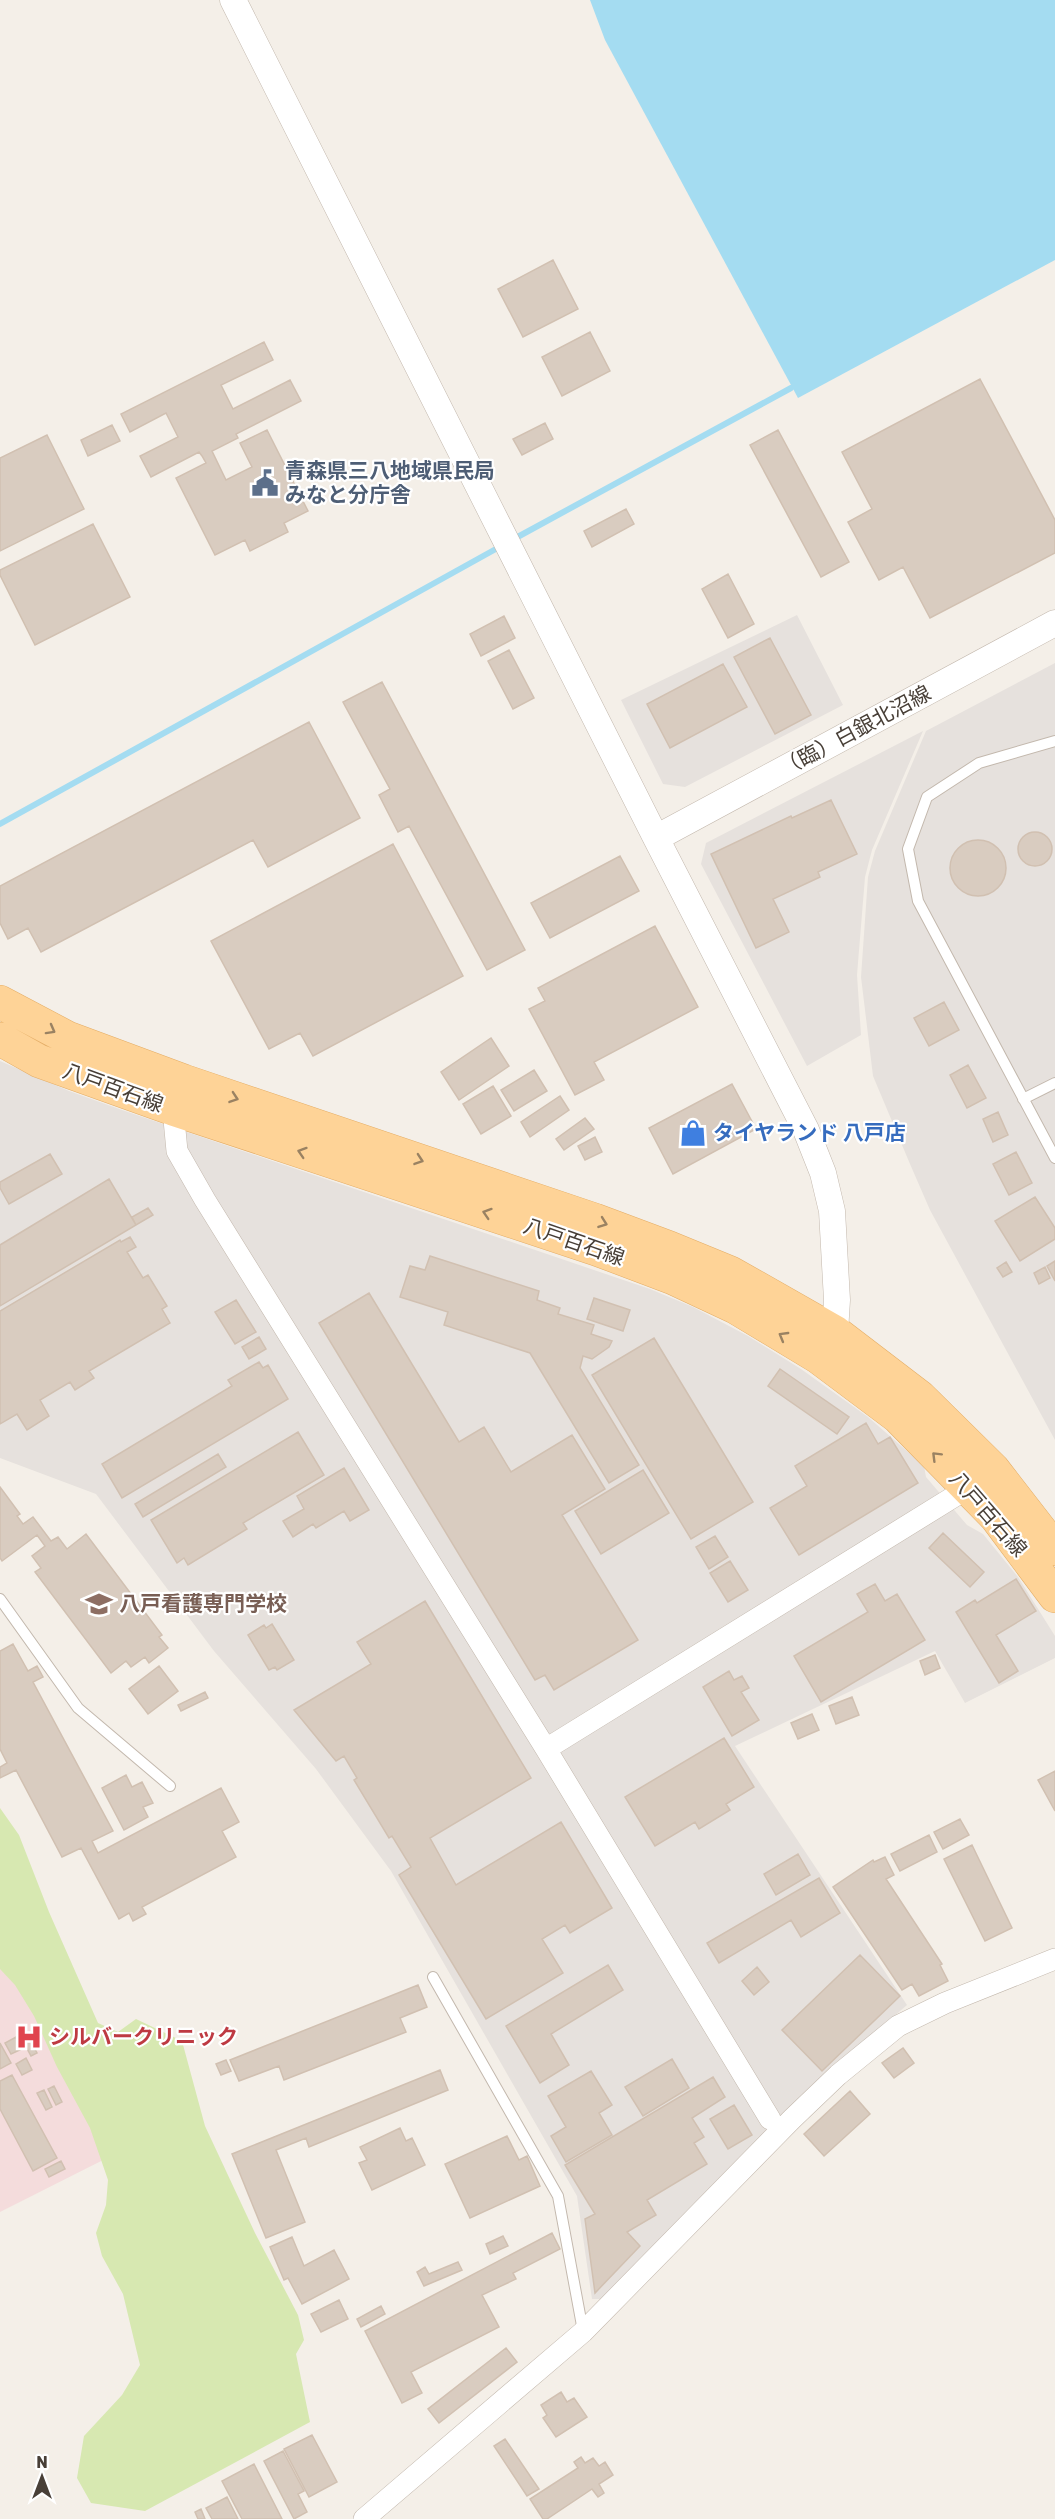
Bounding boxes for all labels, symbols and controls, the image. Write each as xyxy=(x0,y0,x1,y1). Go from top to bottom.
place label: 青森県三八地域県民局 みなと分庁舎 xyxy=(285,458,495,507)
public building icon: 青森県三八地域県民局 みなと分庁舎 xyxy=(250,468,280,498)
street label: （臨）白銀北沼線 xyxy=(775,680,935,781)
one-way arrow xyxy=(45,1023,56,1034)
street label: 八戸百石線 xyxy=(60,1058,167,1117)
one-way arrow xyxy=(228,1090,239,1103)
shop icon: タイヤランド 八戸店 xyxy=(678,1118,708,1148)
place label: タイヤランド 八戸店 xyxy=(713,1120,906,1145)
one-way arrow xyxy=(297,1147,308,1159)
one-way arrow xyxy=(413,1153,424,1166)
one-way arrow xyxy=(483,1208,493,1220)
street label: 八戸百石線 xyxy=(520,1213,628,1270)
one-way arrow xyxy=(597,1216,608,1229)
one-way arrow xyxy=(779,1331,789,1343)
one-way arrow xyxy=(932,1452,943,1462)
street label: 八戸百石線 xyxy=(945,1466,1032,1561)
school or university icon: 八戸看護専門学校 xyxy=(84,1589,114,1619)
place label: 八戸看護専門学校 xyxy=(119,1591,287,1616)
hospital icon: シルバークリニック xyxy=(14,2022,44,2052)
place label: シルバークリニック xyxy=(49,2024,238,2049)
north arrow xyxy=(12,2447,72,2507)
text: N xyxy=(36,2453,48,2472)

